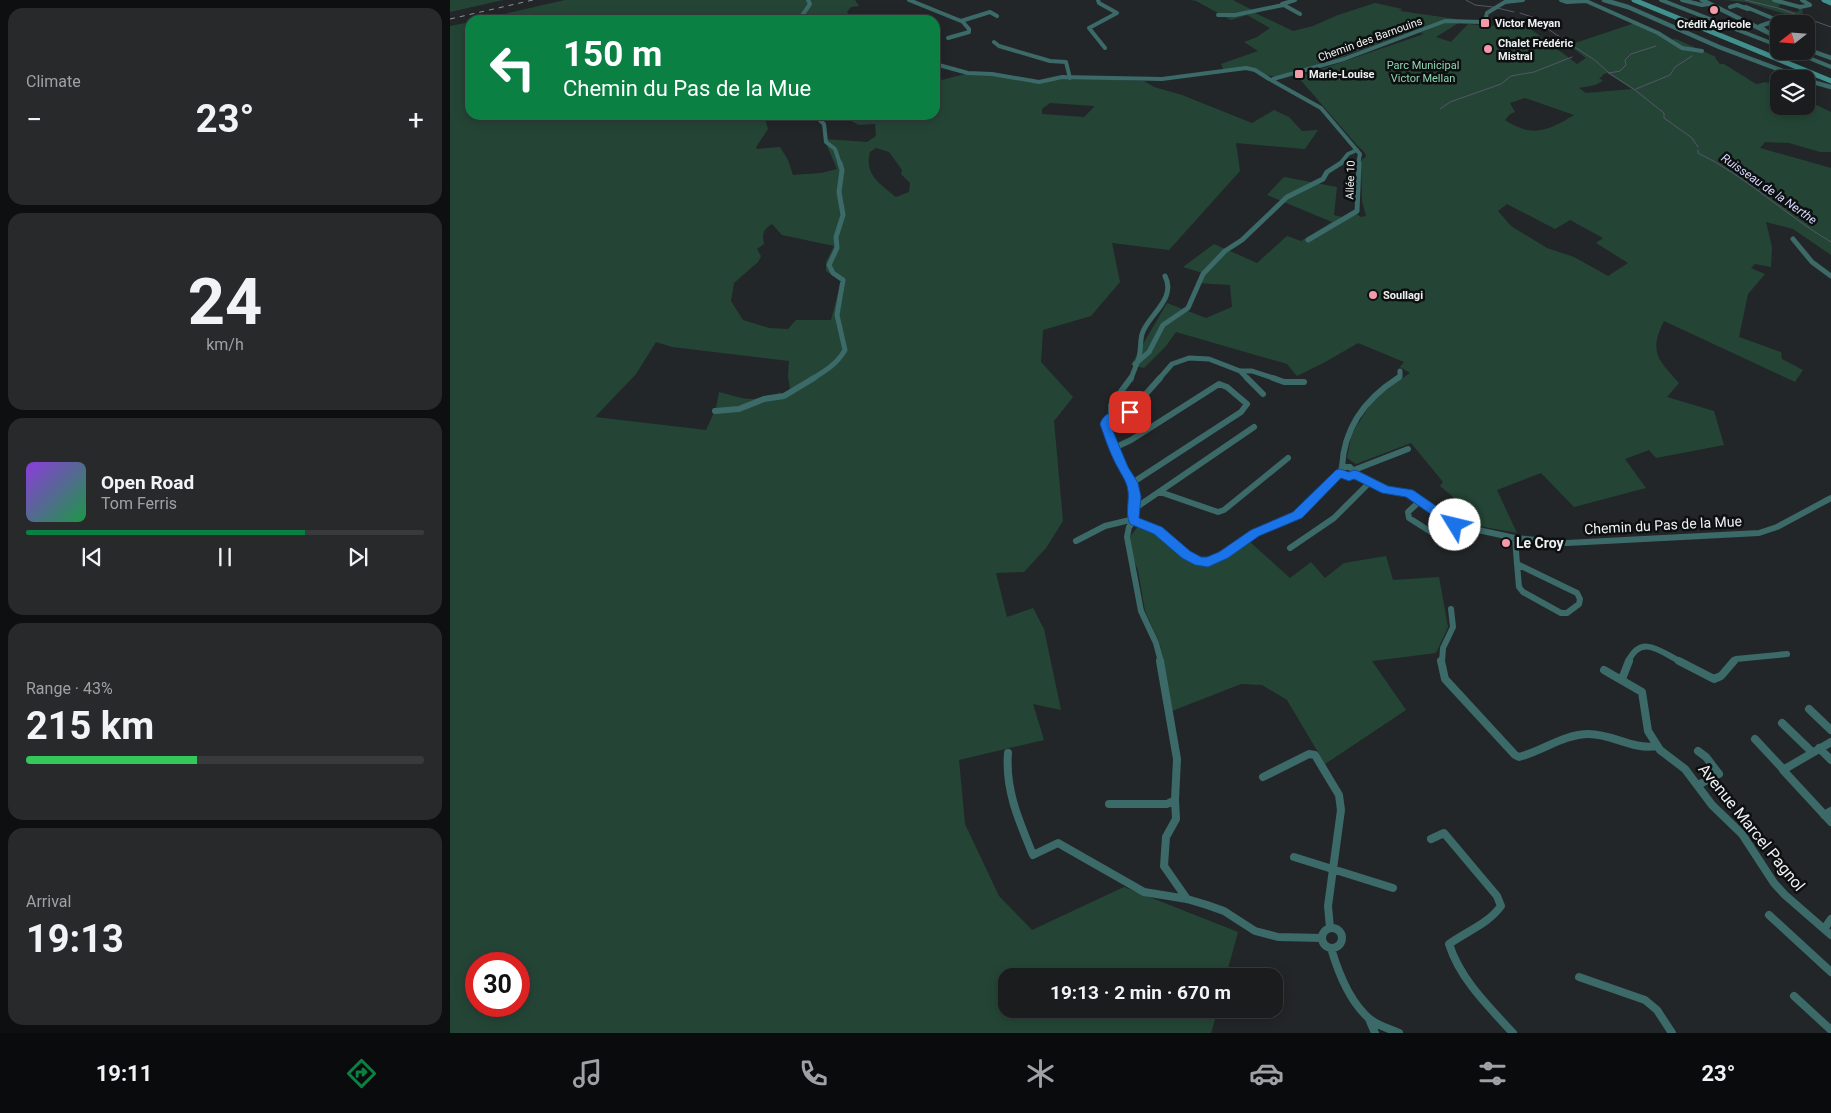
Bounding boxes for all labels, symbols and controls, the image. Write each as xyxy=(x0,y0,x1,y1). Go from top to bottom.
marker: Crédit Agricole xyxy=(1708,4,1720,16)
street label: Chemin des Barnouins xyxy=(1316,14,1424,64)
north arrow xyxy=(1770,15,1815,60)
map controls xyxy=(1770,15,1815,115)
marker: Victor Meyan xyxy=(1479,17,1491,29)
place label: Victor Meyan xyxy=(1495,17,1560,30)
place label: Crédit Agricole xyxy=(1677,18,1751,31)
text: 150 m xyxy=(563,34,662,75)
icon: left xyxy=(480,35,545,100)
place label: Chalet Frédéric Mistral xyxy=(1498,37,1573,63)
marker: Chalet Frédéric Mistral xyxy=(1482,43,1494,55)
park label: Parc Municipal Victor Mellan xyxy=(1387,59,1459,85)
marker: Marie-Louise xyxy=(1293,68,1305,80)
place label: Marie-Louise xyxy=(1309,68,1375,81)
button: layers xyxy=(1770,70,1815,115)
text: Climate xyxy=(26,72,81,91)
text: Chemin du Pas de la Mue xyxy=(563,76,811,101)
text: 23° xyxy=(196,97,254,141)
text: − xyxy=(26,103,42,136)
text: + xyxy=(408,103,424,136)
water label: Ruisseau de la Nerthe xyxy=(1719,151,1819,227)
street label: Allée 10 xyxy=(1343,160,1358,200)
text: 24 xyxy=(188,264,262,340)
marker: Soullagi xyxy=(1367,289,1379,301)
place label: Soullagi xyxy=(1383,289,1423,302)
text: km/h xyxy=(206,335,244,354)
pin xyxy=(1109,391,1151,433)
icon: arrive xyxy=(1116,398,1144,426)
text: Open Road xyxy=(101,471,194,494)
text: Tom Ferris xyxy=(101,494,177,513)
position arrow xyxy=(1428,498,1480,550)
street label: Chemin du Pas de la Mue xyxy=(1584,513,1742,537)
place label: Le Croy xyxy=(1516,535,1564,551)
marker: Le Croy xyxy=(1500,537,1512,549)
icon: previous xyxy=(78,543,106,571)
icon: pause xyxy=(211,543,239,571)
icon: next xyxy=(344,543,372,571)
text: Range · 43% xyxy=(26,679,113,698)
text: 215 km xyxy=(26,704,154,748)
street label: Avenue Marcel Pagnol xyxy=(1694,760,1809,895)
text: Arrival xyxy=(26,892,71,911)
text: 19:13 xyxy=(26,917,124,961)
speed limit sign: 30 xyxy=(465,952,530,1017)
text: 19:13 · 2 min · 670 m xyxy=(1050,981,1231,1004)
icon: directions xyxy=(344,1056,379,1091)
icon: music xyxy=(570,1056,605,1091)
icon: phone xyxy=(796,1056,831,1091)
icon: climate xyxy=(1023,1056,1058,1091)
icon: car xyxy=(1249,1056,1284,1091)
icon: filters xyxy=(1475,1056,1510,1091)
text: 19:11 xyxy=(96,1061,152,1086)
text: 23° xyxy=(1701,1061,1735,1086)

